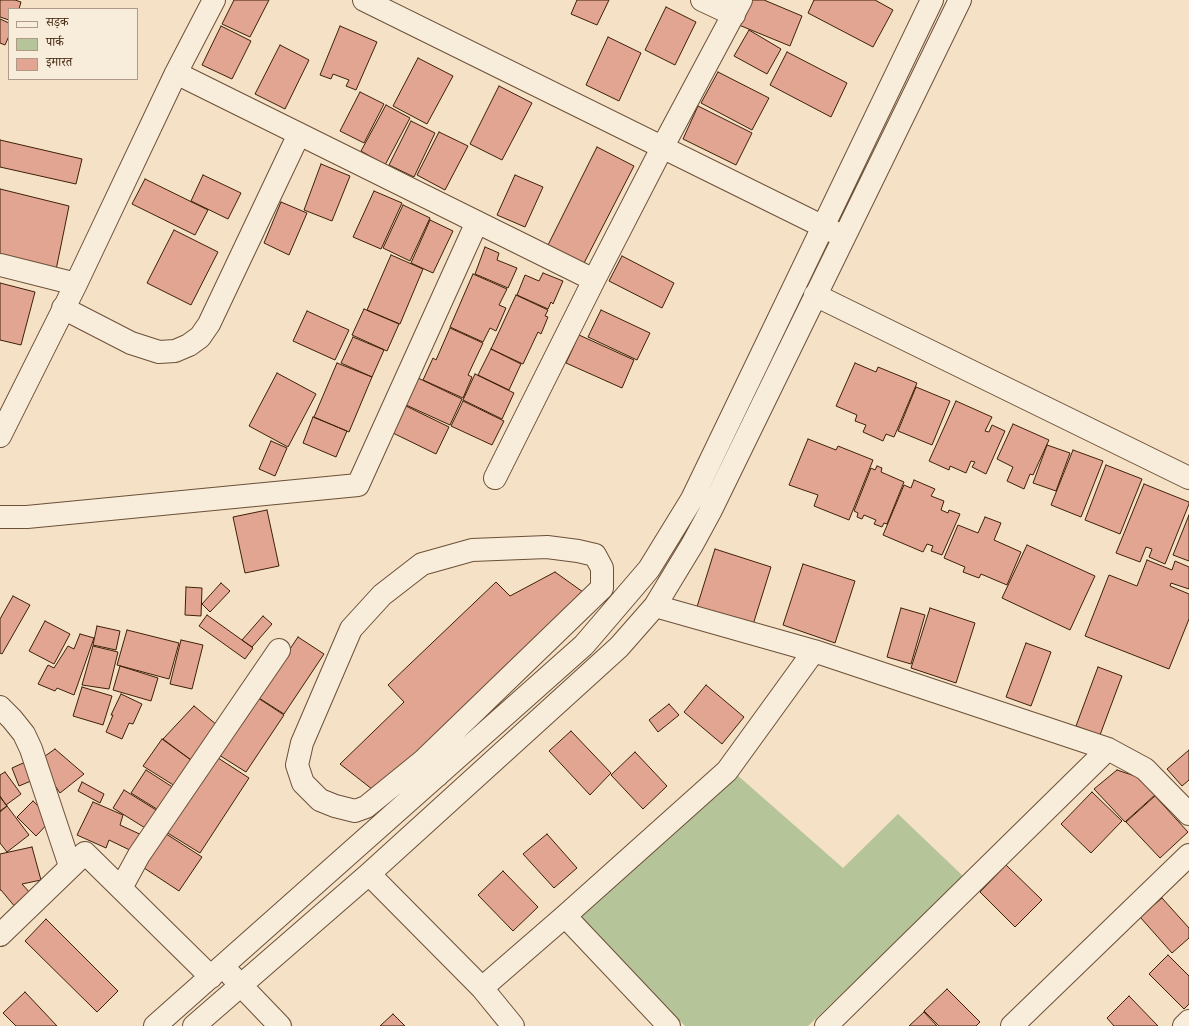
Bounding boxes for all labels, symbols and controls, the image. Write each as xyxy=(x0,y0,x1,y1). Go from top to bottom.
legend xyxy=(8,8,138,80)
text: सड़क xyxy=(46,14,69,32)
text: पार्क xyxy=(46,34,64,52)
text: इमारत xyxy=(46,54,72,72)

